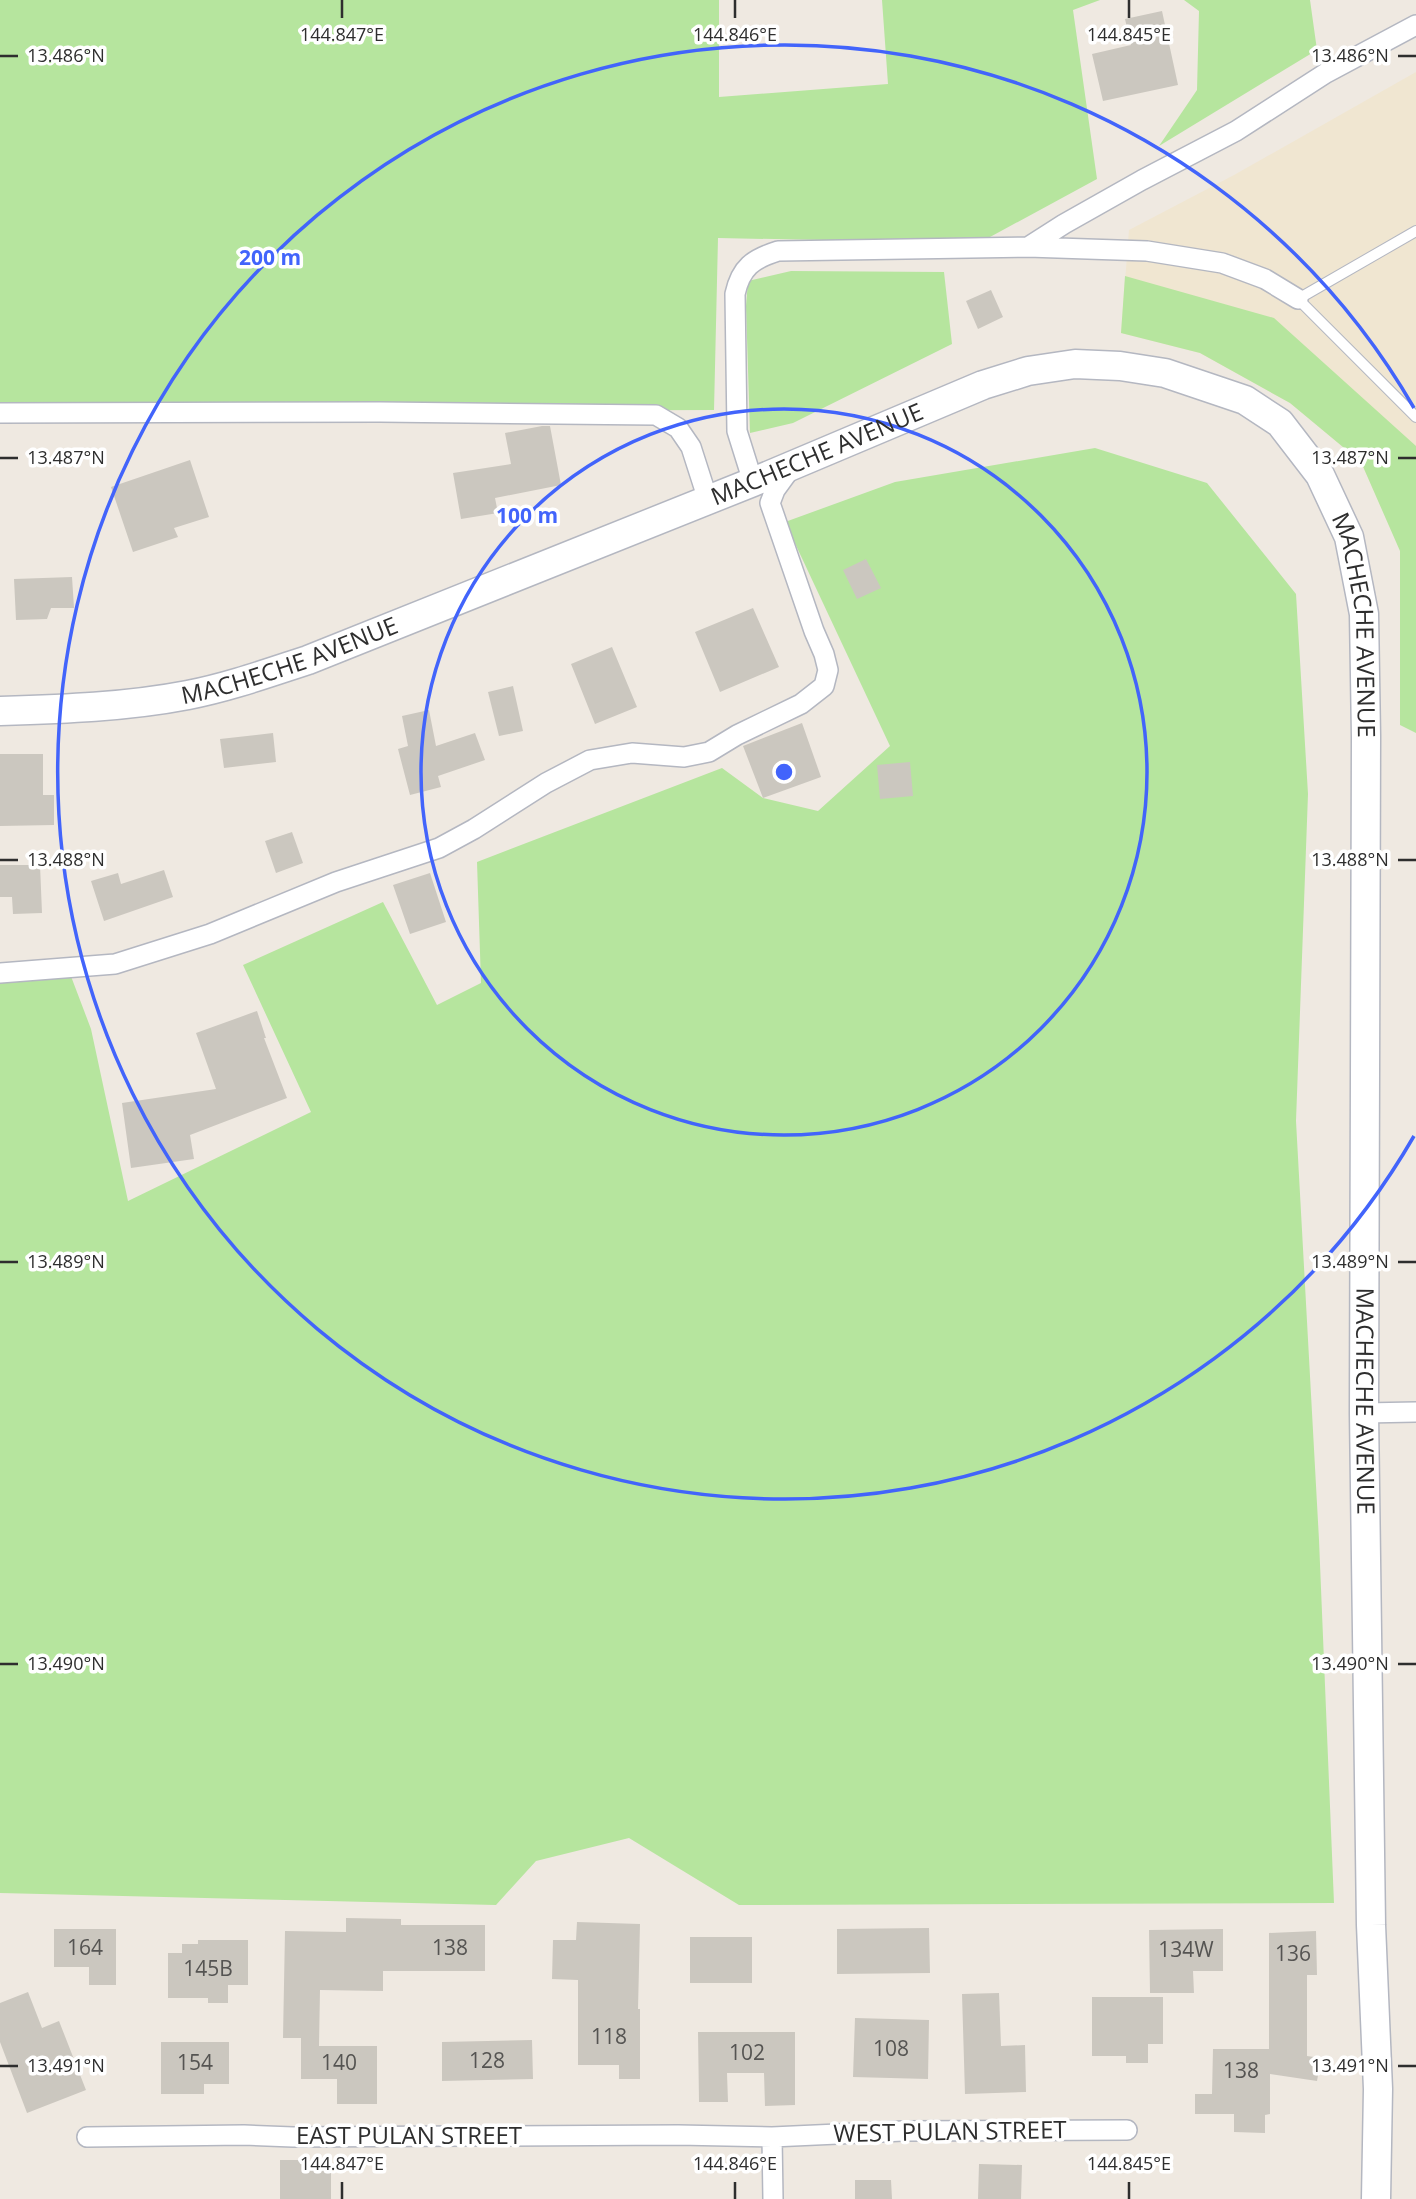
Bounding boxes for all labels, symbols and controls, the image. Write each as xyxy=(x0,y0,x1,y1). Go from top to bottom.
text: 144.847°E xyxy=(300,22,384,46)
text: 144.846°E xyxy=(693,22,777,46)
text: 144.845°E xyxy=(1087,22,1171,46)
text: 13.486°N xyxy=(27,43,105,67)
text: 13.486°N xyxy=(1311,43,1389,67)
text: 200 m xyxy=(239,243,301,271)
street label: MACHECHE AVENUE xyxy=(706,394,928,512)
text: 13.487°N xyxy=(27,445,105,469)
text: 13.487°N xyxy=(1311,445,1389,469)
text: 100 m xyxy=(496,501,558,529)
street label: MACHECHE AVENUE xyxy=(1325,507,1384,738)
street label: MACHECHE AVENUE xyxy=(178,608,402,711)
centre of rings xyxy=(772,760,796,784)
text: 13.488°N xyxy=(27,847,105,871)
text: 13.488°N xyxy=(1311,847,1389,871)
text: 13.489°N xyxy=(27,1249,105,1273)
text: 13.489°N xyxy=(1311,1249,1389,1273)
street label: MACHECHE AVENUE xyxy=(1349,1287,1383,1515)
text: 13.490°N xyxy=(27,1651,105,1675)
text: 13.490°N xyxy=(1311,1651,1389,1675)
house number: 164 xyxy=(67,1933,103,1961)
house number: 138 xyxy=(432,1933,468,1961)
house number: 134W xyxy=(1158,1935,1214,1963)
house number: 136 xyxy=(1275,1939,1311,1967)
house number: 145B xyxy=(183,1954,233,1982)
house number: 118 xyxy=(591,2022,627,2050)
house number: 108 xyxy=(873,2034,909,2062)
house number: 102 xyxy=(729,2038,765,2066)
house number: 128 xyxy=(469,2046,505,2074)
house number: 154 xyxy=(177,2048,213,2076)
house number: 140 xyxy=(321,2048,357,2076)
text: 13.491°N xyxy=(27,2053,105,2077)
text: 13.491°N xyxy=(1311,2053,1389,2077)
house number: 138 xyxy=(1223,2056,1259,2084)
street label: WEST PULAN STREET xyxy=(833,2112,1067,2149)
street label: EAST PULAN STREET xyxy=(296,2118,522,2151)
text: 144.847°E xyxy=(300,2151,384,2175)
text: 144.846°E xyxy=(693,2151,777,2175)
text: 144.845°E xyxy=(1087,2151,1171,2175)

